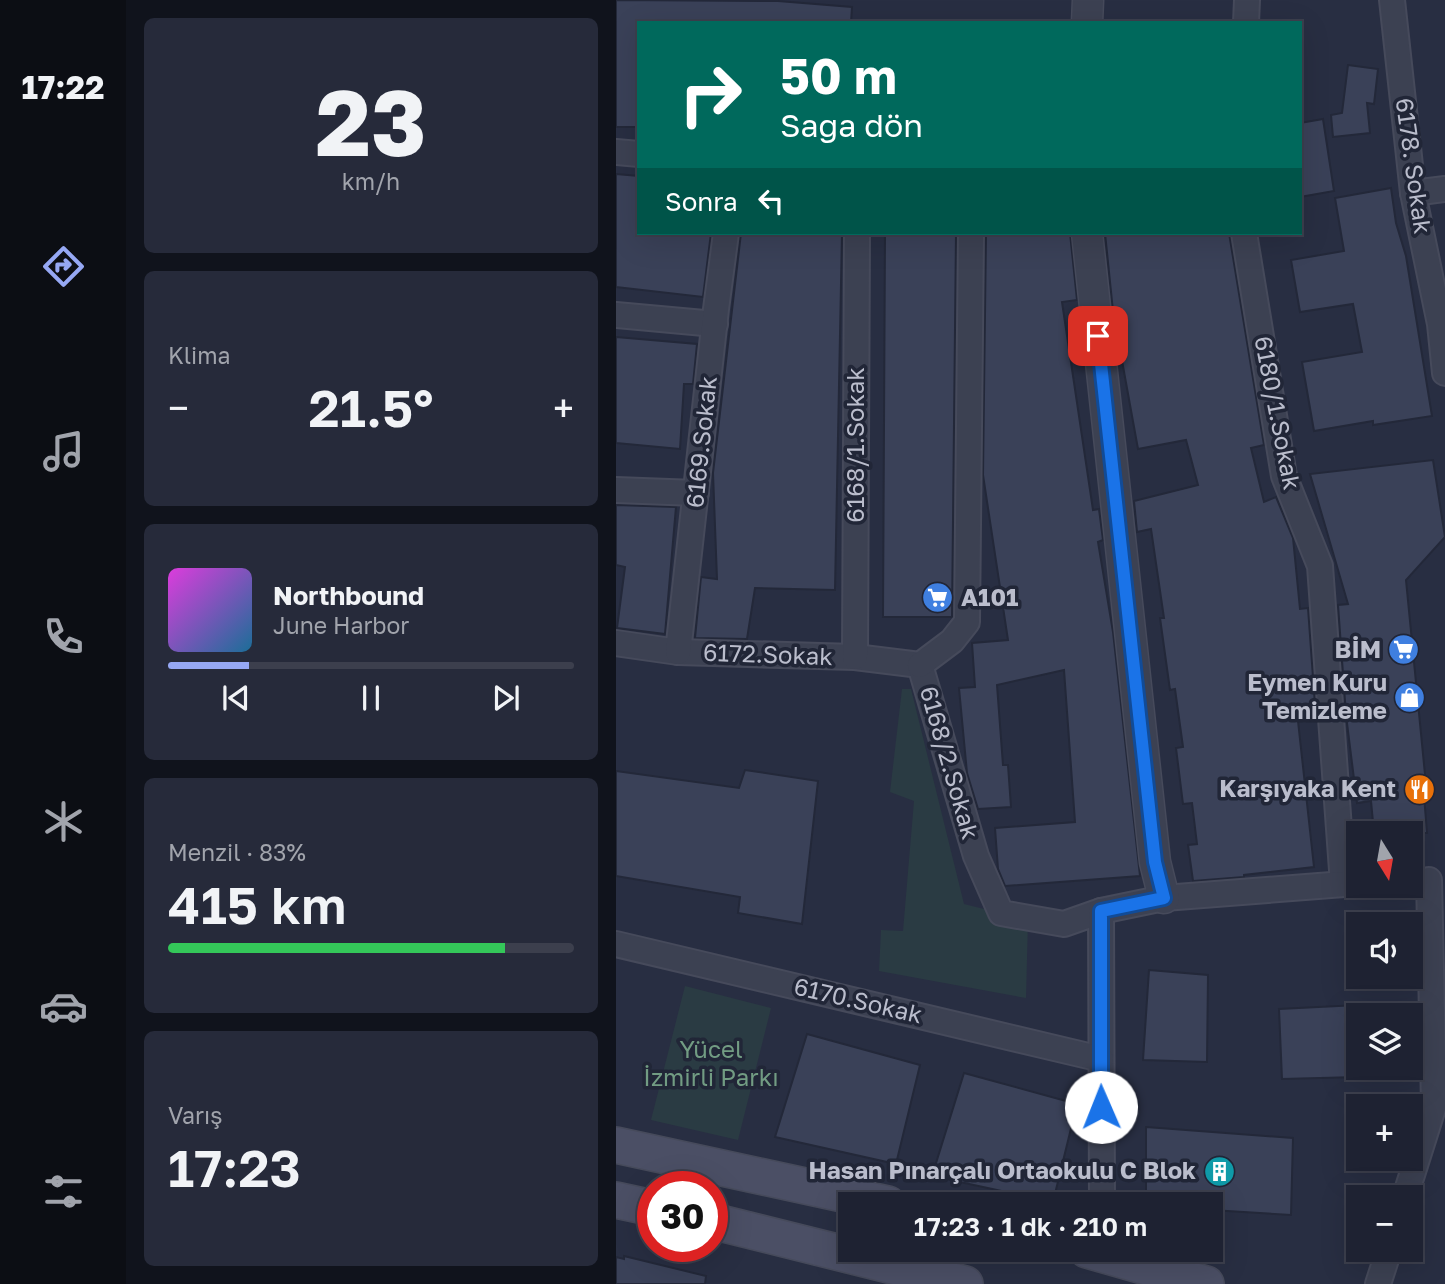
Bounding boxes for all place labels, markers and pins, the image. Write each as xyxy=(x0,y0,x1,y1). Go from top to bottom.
pin xyxy=(1068,306,1128,366)
supermarket icon: A101 xyxy=(921,581,955,615)
place label: A101 xyxy=(961,582,1018,611)
supermarket icon: BİM xyxy=(1387,633,1421,667)
place label: BİM xyxy=(1335,634,1381,663)
place label: Eymen Kuru Temizleme xyxy=(1247,667,1387,724)
shop icon: Eymen Kuru Temizleme xyxy=(1393,680,1427,714)
restaurant icon: Karşıyaka Kent xyxy=(1402,772,1436,806)
place label: Karşıyaka Kent xyxy=(1219,773,1396,802)
building icon: Hasan Pınarçalı Ortaokulu C Blok xyxy=(1202,1154,1236,1188)
place label: Hasan Pınarçalı Ortaokulu C Blok xyxy=(809,1155,1196,1184)

